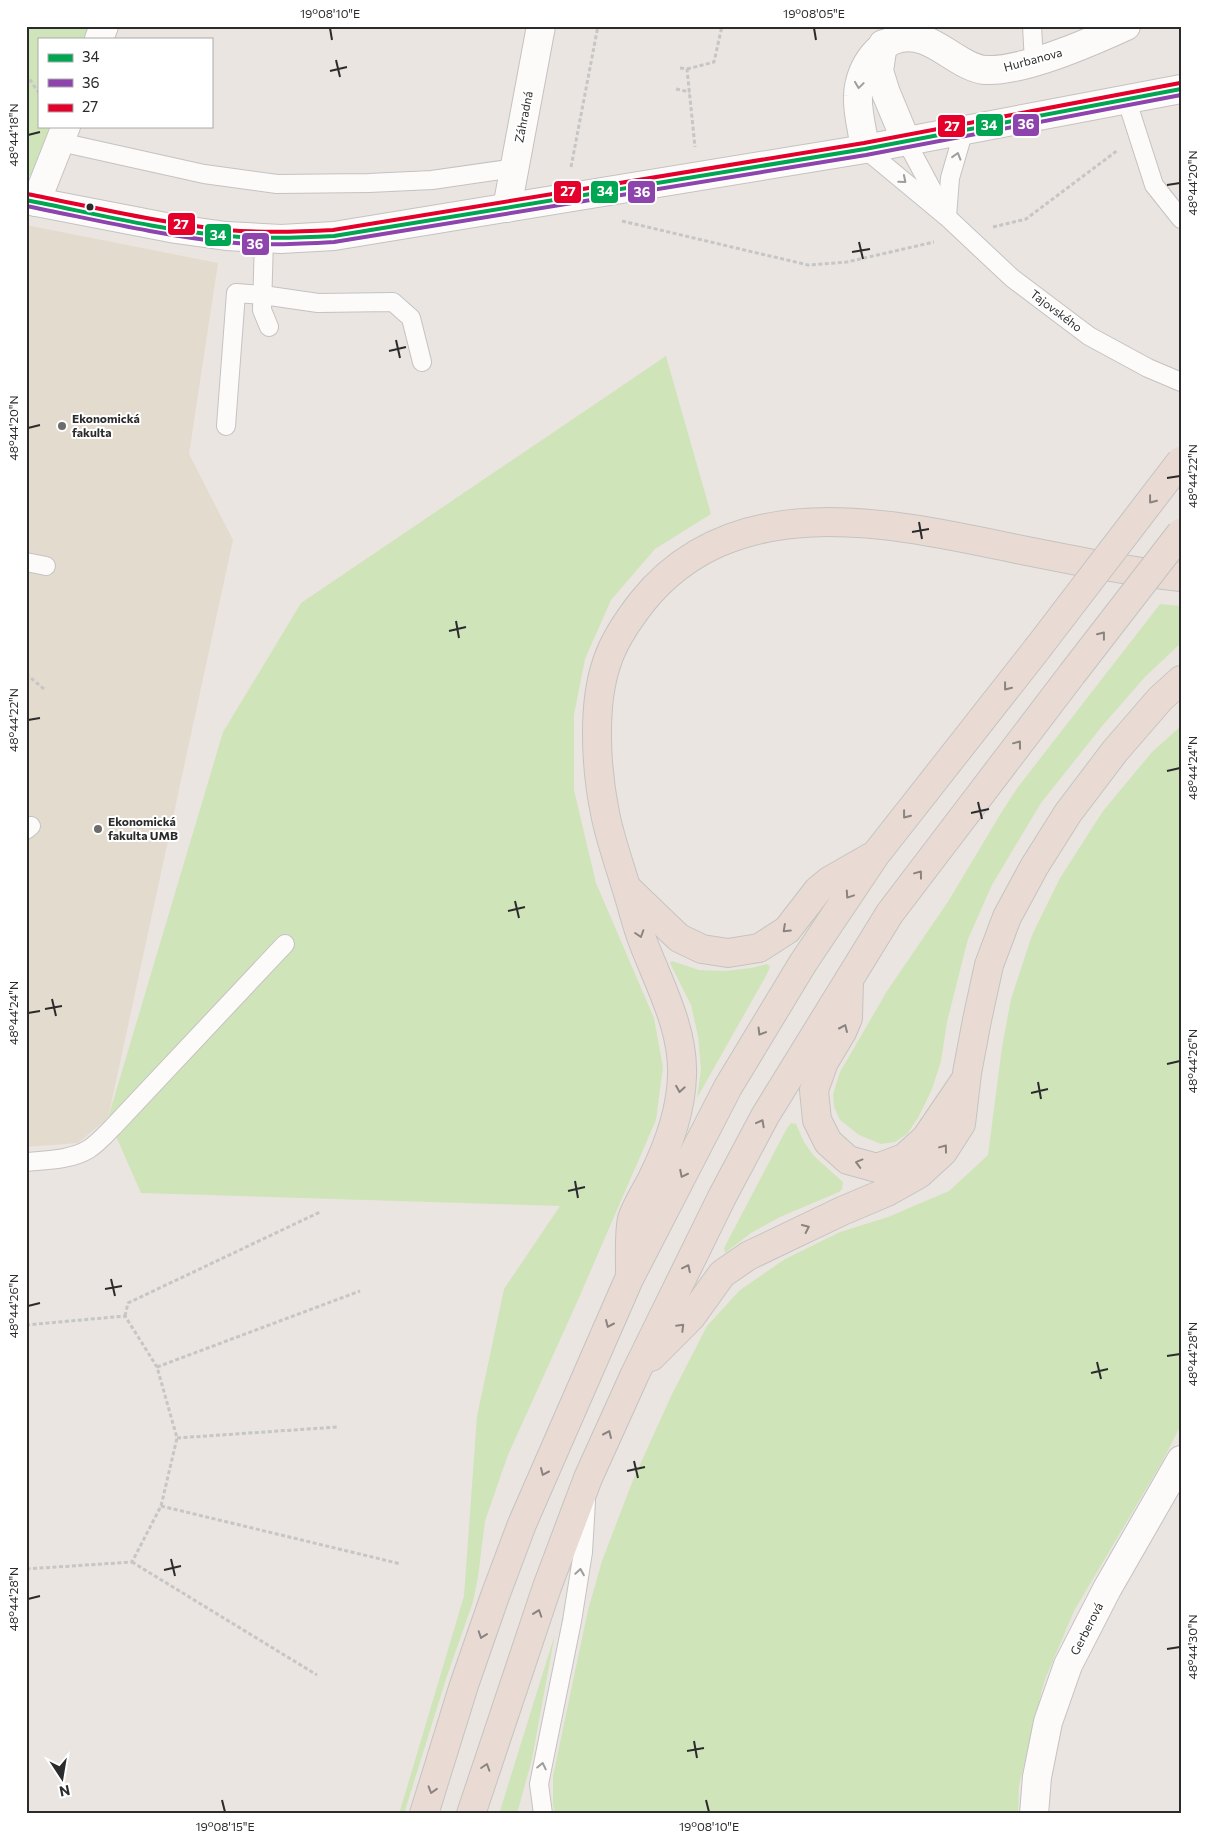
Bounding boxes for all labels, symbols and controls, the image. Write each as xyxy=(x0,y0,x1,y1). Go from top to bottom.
text: 19°08'10"E xyxy=(300,6,360,20)
text: 19°08'05"E xyxy=(783,6,845,20)
legend xyxy=(38,38,212,128)
street label: Hurbanova xyxy=(1002,45,1064,74)
text: 34 xyxy=(82,47,100,65)
text: 36 xyxy=(82,73,100,91)
one-way arrow xyxy=(854,82,865,90)
street label: Záhradná xyxy=(511,90,535,144)
text: 27 xyxy=(82,97,98,115)
text: 48°44'18"N xyxy=(6,104,20,166)
line badge: 34 xyxy=(975,113,1004,137)
line badge: 36 xyxy=(1012,113,1040,137)
line badge: 27 xyxy=(937,114,966,138)
text: 36 xyxy=(1018,115,1035,132)
text: 34 xyxy=(981,116,998,133)
text: 27 xyxy=(944,117,960,134)
text: 48°44'20"N xyxy=(1185,151,1199,215)
one-way arrow xyxy=(951,152,961,161)
one-way arrow xyxy=(897,175,906,184)
line badge: 27 xyxy=(553,180,582,204)
line badge: 34 xyxy=(590,180,619,204)
line badge: 36 xyxy=(627,180,656,204)
text: 27 xyxy=(560,182,576,199)
text: 34 xyxy=(597,182,614,199)
text: 36 xyxy=(634,183,651,200)
unlabelled marker xyxy=(85,202,95,212)
line badge: 27 xyxy=(167,212,196,236)
text: 27 xyxy=(173,215,189,232)
line badge: 34 xyxy=(204,223,232,247)
text: 34 xyxy=(210,226,227,243)
line badge: 36 xyxy=(241,232,270,256)
text: 36 xyxy=(247,235,264,252)
street label: Tajovského xyxy=(1028,286,1085,334)
text: 48°44'20"N xyxy=(6,396,20,460)
place label: Ekonomická fakulta xyxy=(72,411,140,439)
marker: Ekonomická fakulta xyxy=(56,420,68,432)
text: 48°44'22"N xyxy=(1185,444,1199,508)
one-way arrow xyxy=(1149,495,1158,504)
one-way arrow xyxy=(1096,632,1104,641)
one-way arrow xyxy=(1005,681,1013,690)
text: 48°44'22"N xyxy=(6,688,20,752)
text: 48°44'24"N xyxy=(1185,736,1199,800)
one-way arrow xyxy=(1012,741,1020,750)
one-way arrow xyxy=(904,809,912,818)
place label: Ekonomická fakulta UMB xyxy=(108,814,178,842)
marker: Ekonomická fakulta UMB xyxy=(92,823,104,835)
one-way arrow xyxy=(914,871,922,880)
one-way arrow xyxy=(846,889,855,899)
one-way arrow xyxy=(783,923,792,932)
one-way arrow xyxy=(634,929,644,937)
text: 48°44'24"N xyxy=(6,981,20,1045)
one-way arrow xyxy=(837,1024,848,1033)
one-way arrow xyxy=(758,1027,768,1036)
text: 48°44'26"N xyxy=(1185,1029,1199,1093)
one-way arrow xyxy=(675,1085,686,1093)
one-way arrow xyxy=(755,1119,765,1128)
one-way arrow xyxy=(939,1145,947,1154)
one-way arrow xyxy=(855,1158,864,1169)
one-way arrow xyxy=(679,1169,689,1178)
one-way arrow xyxy=(800,1225,809,1235)
one-way arrow xyxy=(681,1264,691,1273)
text: 48°44'26"N xyxy=(6,1274,20,1338)
one-way arrow xyxy=(605,1319,616,1328)
text: 48°44'28"N xyxy=(1185,1322,1199,1386)
one-way arrow xyxy=(675,1324,684,1333)
one-way arrow xyxy=(601,1430,612,1439)
one-way arrow xyxy=(540,1468,550,1476)
text: 48°44'28"N xyxy=(6,1567,20,1631)
one-way arrow xyxy=(574,1567,584,1576)
street label: Gerberová xyxy=(1067,1600,1105,1657)
one-way arrow xyxy=(532,1610,542,1618)
text: 48°44'30"N xyxy=(1185,1614,1199,1680)
one-way arrow xyxy=(477,1630,487,1639)
north arrow xyxy=(38,1752,88,1802)
one-way arrow xyxy=(537,1761,547,1770)
one-way arrow xyxy=(480,1764,490,1772)
text: N xyxy=(58,1782,72,1801)
one-way arrow xyxy=(427,1785,437,1793)
text: 19°08'15"E xyxy=(195,1819,255,1833)
text: 19°08'10"E xyxy=(679,1819,739,1833)

